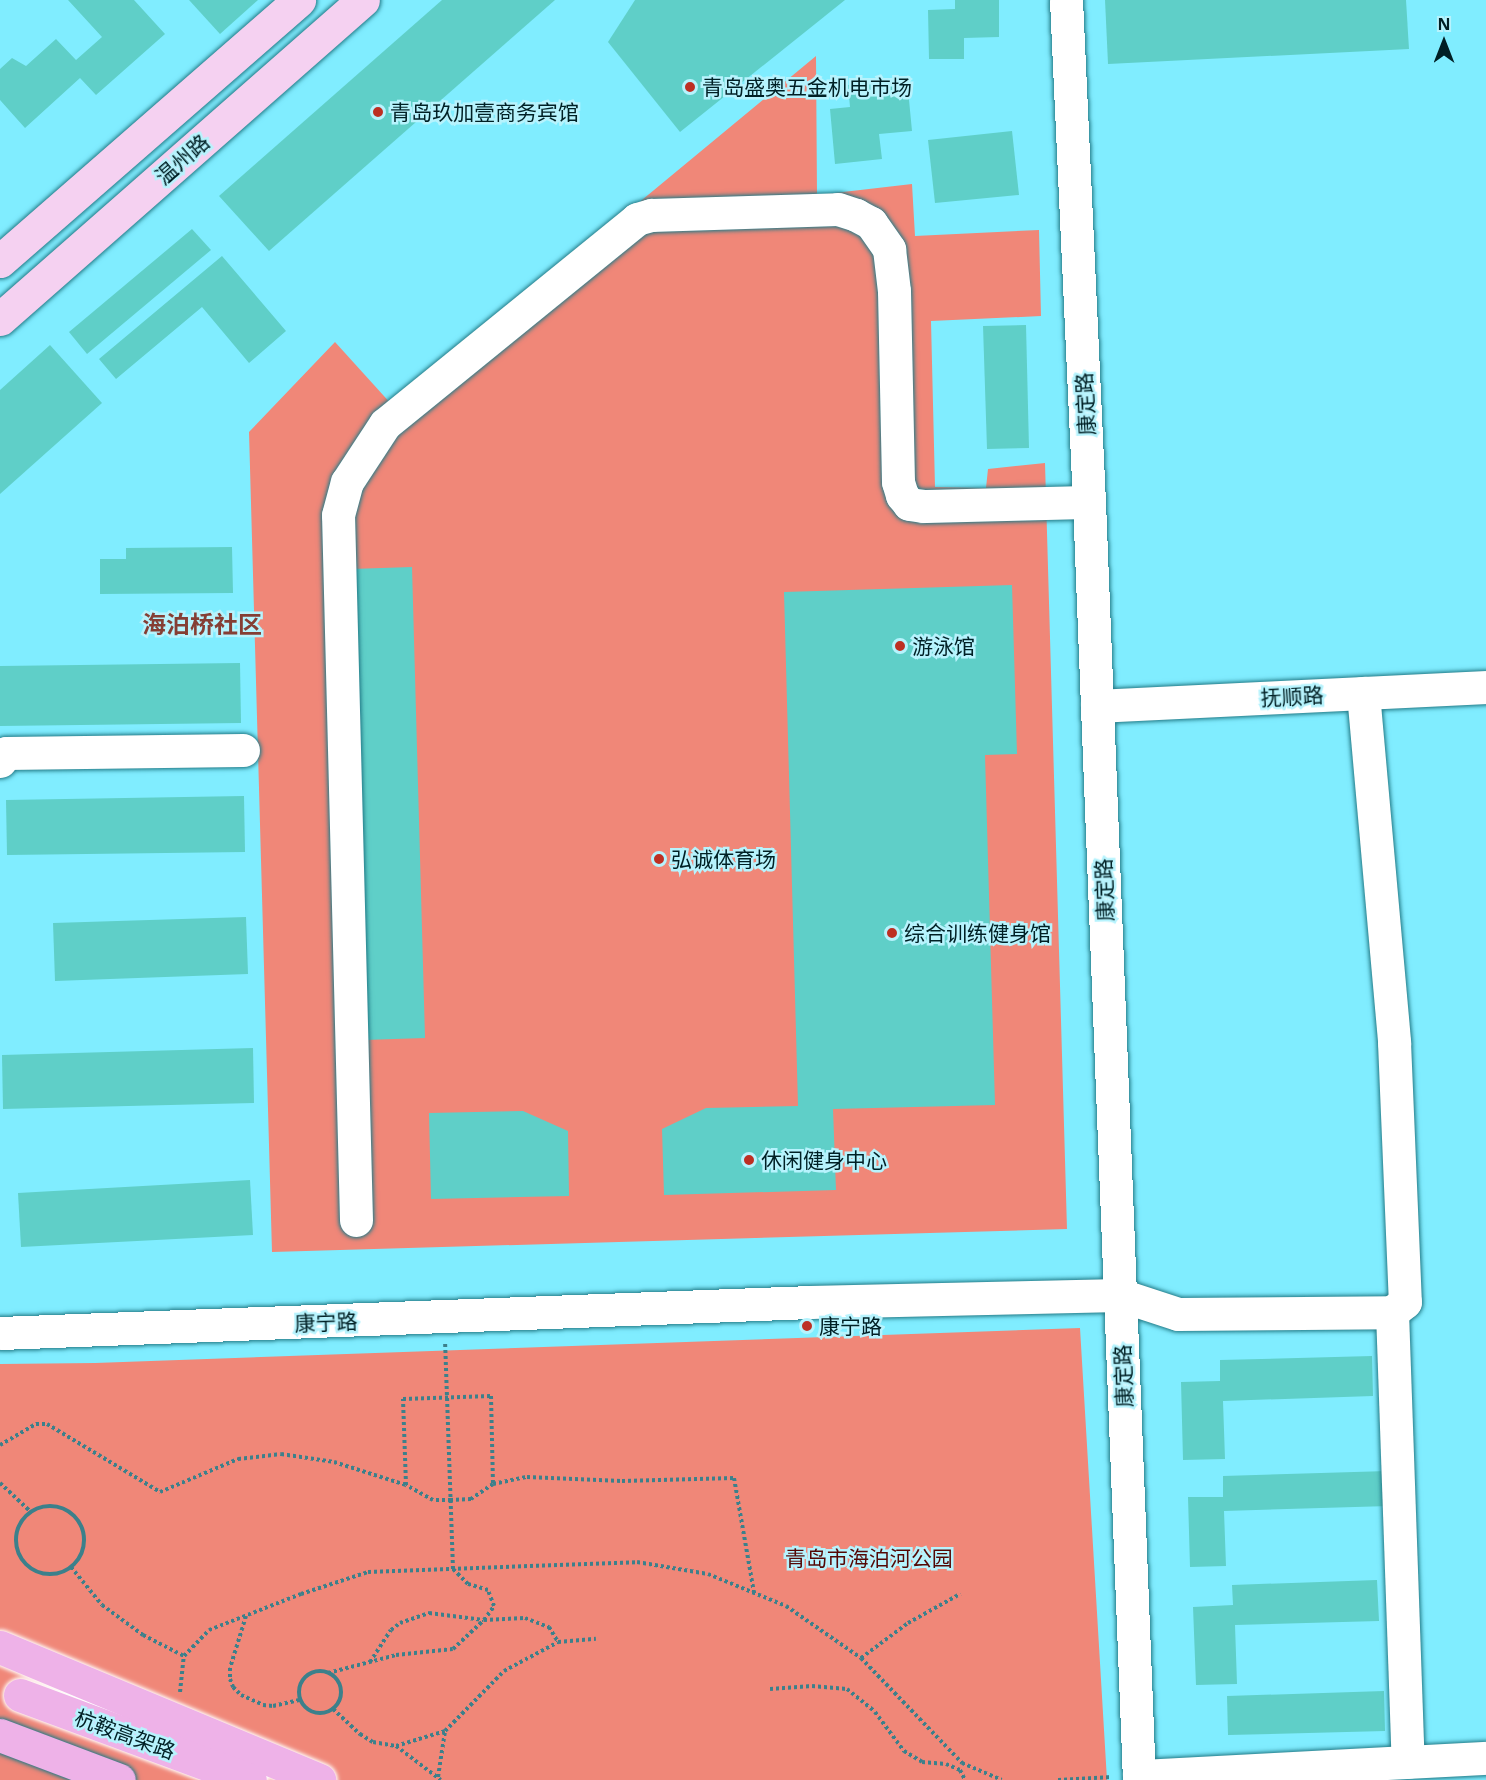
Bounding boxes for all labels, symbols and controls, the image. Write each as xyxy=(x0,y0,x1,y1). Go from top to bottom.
north arrow xyxy=(1414,12,1474,72)
text: N xyxy=(1437,13,1451,35)
place label: 青岛盛奥五金机电市场 xyxy=(702,74,912,100)
marker: 青岛盛奥五金机电市场 xyxy=(683,80,697,94)
place label: 青岛玖加壹商务宾馆 xyxy=(390,99,579,125)
marker: 青岛玖加壹商务宾馆 xyxy=(371,105,385,119)
street label: 温州路 xyxy=(150,129,214,189)
street label: 康定路 xyxy=(1071,372,1099,436)
district label: 海泊桥社区 xyxy=(142,610,262,638)
place label: 游泳馆 xyxy=(912,633,975,659)
marker: 游泳馆 xyxy=(893,639,907,653)
street label: 抚顺路 xyxy=(1260,682,1324,710)
place label: 弘诚体育场 xyxy=(671,846,776,872)
marker: 弘诚体育场 xyxy=(652,852,666,866)
street label: 康定路 xyxy=(1090,858,1118,922)
place label: 综合训练健身馆 xyxy=(904,920,1051,946)
marker: 综合训练健身馆 xyxy=(885,926,899,940)
place label: 休闲健身中心 xyxy=(761,1147,887,1173)
marker: 休闲健身中心 xyxy=(742,1153,756,1167)
street label: 康宁路 xyxy=(294,1308,358,1336)
place label: 康宁路 xyxy=(819,1313,882,1339)
marker: 康宁路 xyxy=(800,1319,814,1333)
street label: 康定路 xyxy=(1109,1344,1137,1408)
park label: 青岛市海泊河公园 xyxy=(785,1545,953,1571)
street label: 杭鞍高架路 xyxy=(71,1704,179,1764)

